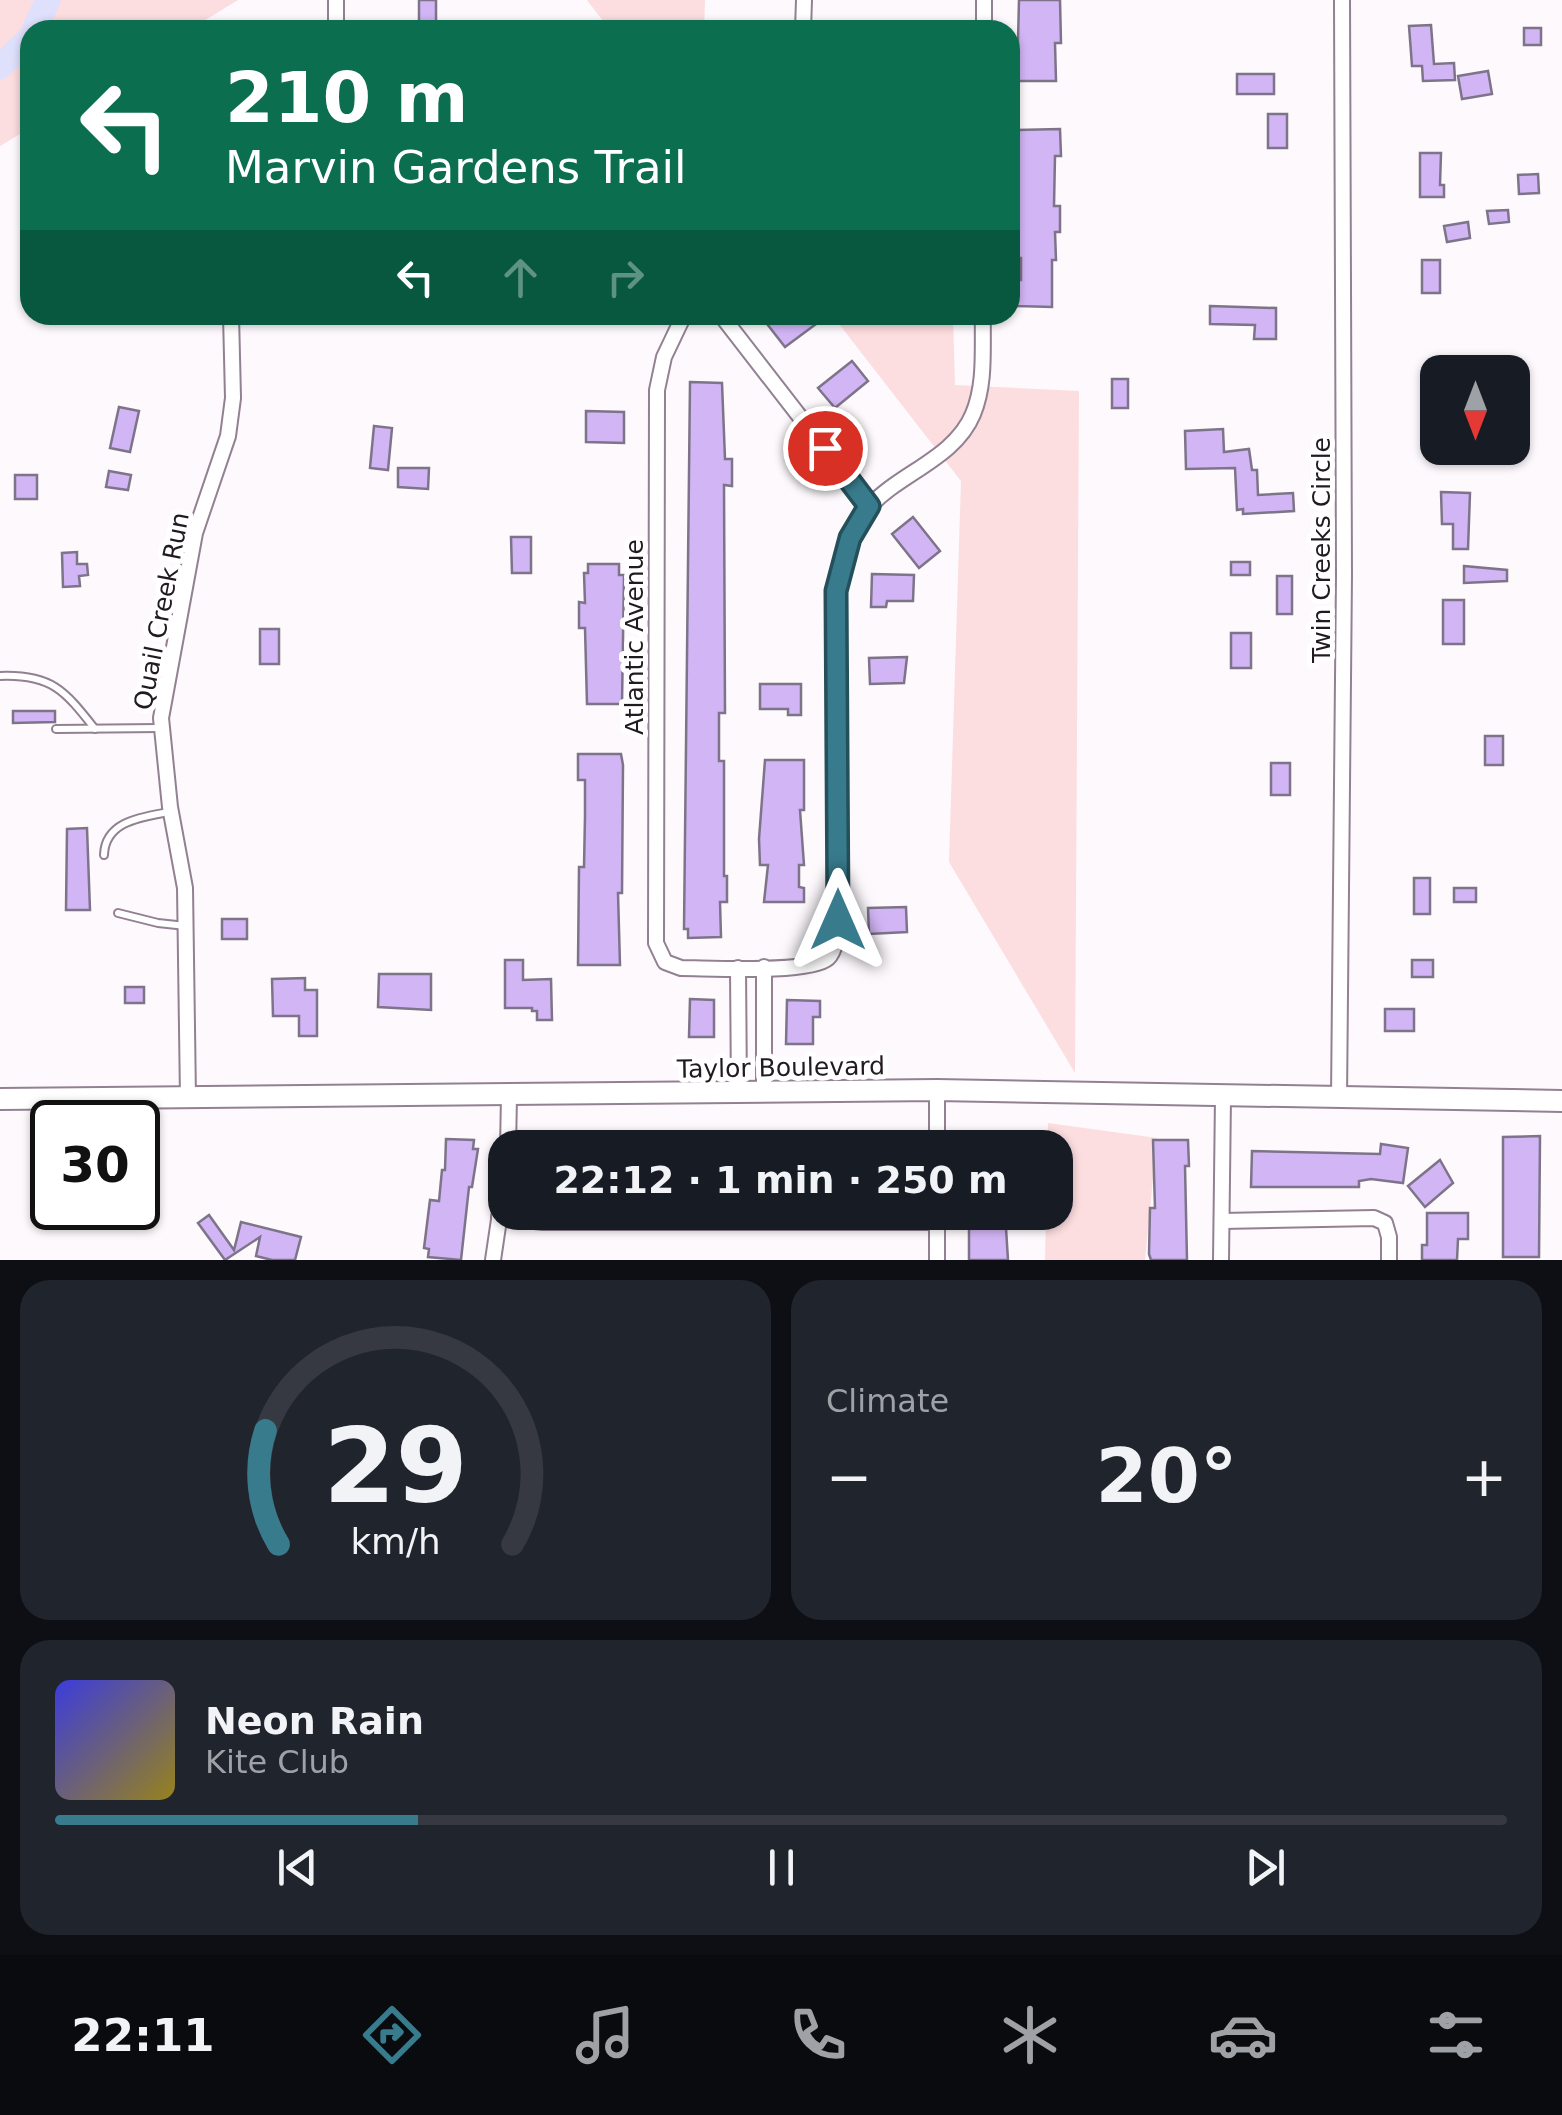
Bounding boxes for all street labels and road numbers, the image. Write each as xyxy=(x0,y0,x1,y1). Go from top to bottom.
street label: Twin Creeks Circle xyxy=(1307,437,1336,664)
street label: Quail Creek Run xyxy=(128,510,195,713)
street label: Atlantic Avenue xyxy=(620,539,649,735)
street label: Taylor Boulevard xyxy=(676,1051,885,1084)

